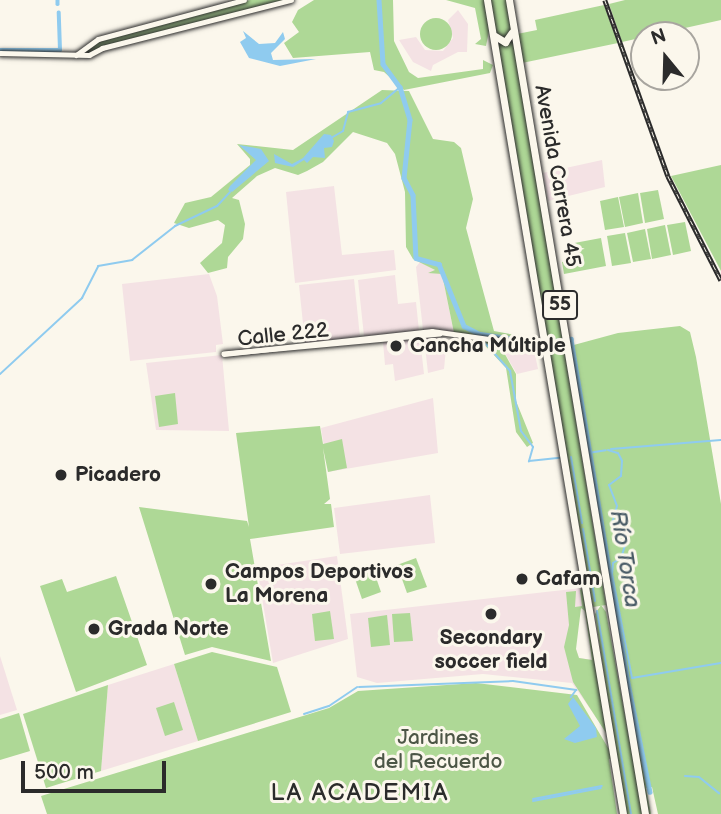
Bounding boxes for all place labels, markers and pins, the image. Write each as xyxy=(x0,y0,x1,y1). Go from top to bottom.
place label: Cancha Múltiple xyxy=(410,333,566,359)
marker: Cancha Múltiple xyxy=(388,338,404,354)
place label: Picadero xyxy=(75,462,161,488)
marker: Picadero xyxy=(53,467,69,483)
place label: Campos Deportivos La Morena xyxy=(225,559,413,609)
place label: Cafam xyxy=(536,566,600,592)
marker: Cafam xyxy=(514,571,530,587)
marker: Campos Deportivos La Morena xyxy=(203,576,219,592)
marker: Secondary soccer field xyxy=(483,606,499,622)
place label: Grada Norte xyxy=(108,616,229,642)
marker: Grada Norte xyxy=(86,621,102,637)
place label: Secondary soccer field xyxy=(434,625,548,675)

